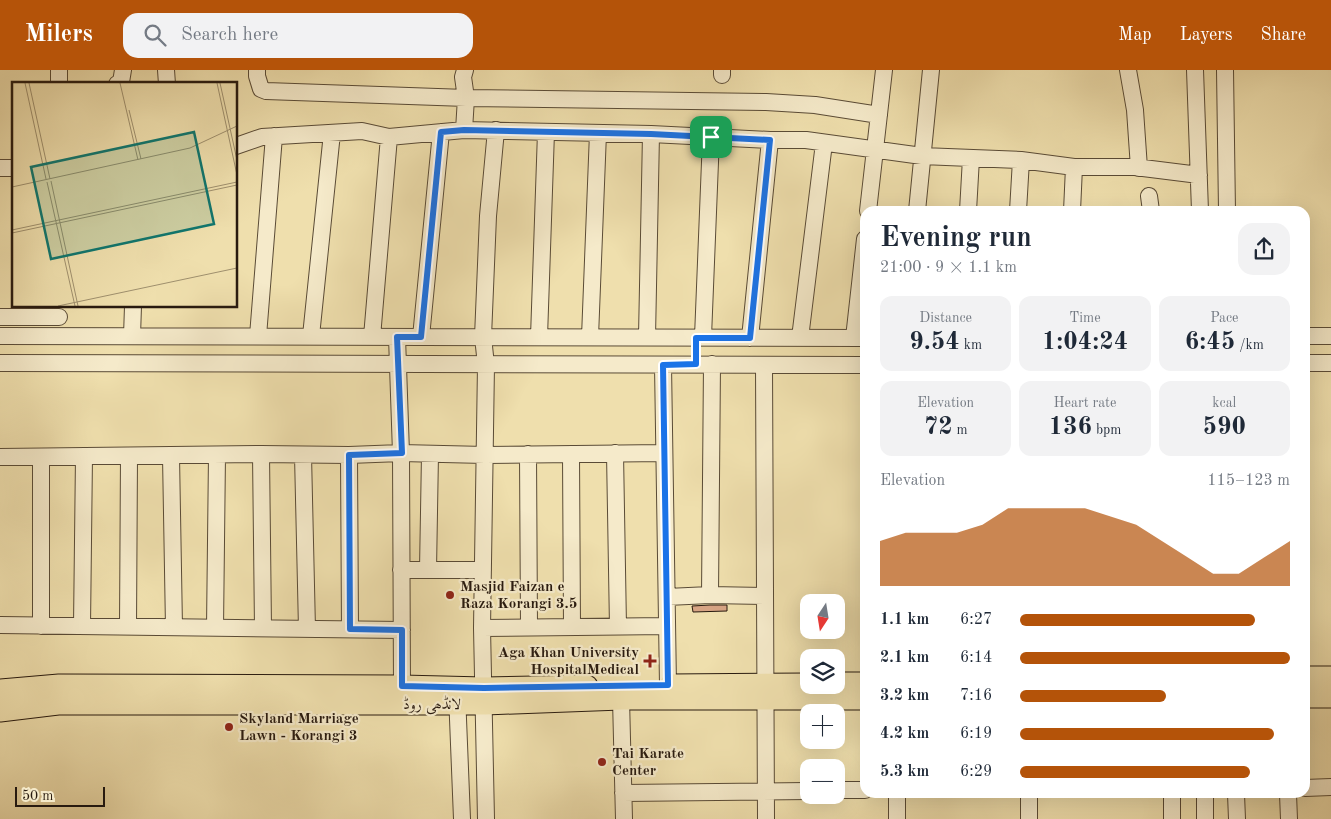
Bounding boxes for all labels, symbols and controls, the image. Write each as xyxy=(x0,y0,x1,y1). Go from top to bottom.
search box xyxy=(123,13,473,58)
icon: search xyxy=(141,21,169,49)
text: Milers xyxy=(25,23,93,47)
text: Search here xyxy=(181,26,278,45)
text: Map xyxy=(1118,26,1152,44)
text: Layers xyxy=(1180,26,1232,44)
text: Share xyxy=(1260,26,1306,44)
inset map xyxy=(12,82,238,308)
pin xyxy=(690,116,732,158)
icon: arrive xyxy=(697,123,725,151)
button: share xyxy=(1238,223,1290,275)
text: Evening run xyxy=(880,225,1032,253)
text: 21:00 · 9 × 1.1 km xyxy=(880,260,1017,276)
text: Distance xyxy=(919,311,972,325)
text: Time xyxy=(1069,311,1101,325)
text: Pace xyxy=(1210,311,1239,325)
text: 9.54 xyxy=(909,330,960,355)
text: 1:04:24 xyxy=(1042,330,1128,355)
text: 6:45 xyxy=(1185,330,1235,355)
text: km xyxy=(960,338,982,352)
text: /km xyxy=(1235,338,1264,352)
text: Elevation xyxy=(917,396,974,410)
text: Heart rate xyxy=(1054,396,1116,410)
text: kcal xyxy=(1212,396,1236,410)
text: 72 xyxy=(924,415,953,440)
text: 136 xyxy=(1049,415,1092,440)
text: 590 xyxy=(1203,415,1246,440)
text: m xyxy=(953,423,968,437)
text: bpm xyxy=(1092,423,1121,437)
text: Elevation xyxy=(880,473,945,489)
text: 115–123 m xyxy=(1207,473,1290,489)
place label: Masjid Faizan e Raza Korangi 3.5 xyxy=(460,580,577,612)
marker: Masjid Faizan e Raza Korangi 3.5 xyxy=(444,589,456,601)
north arrow xyxy=(800,594,845,639)
map controls xyxy=(800,594,845,804)
text: 1.1 km xyxy=(880,612,929,628)
text: 6:27 xyxy=(960,612,992,628)
place label: Aga Khan University HospitalMedical xyxy=(498,646,639,678)
button: layers xyxy=(800,649,845,694)
text: 2.1 km xyxy=(880,650,929,666)
text: 6:14 xyxy=(960,650,992,666)
marker: Aga Khan University HospitalMedical xyxy=(643,654,657,668)
text: 3.2 km xyxy=(880,688,929,704)
text: 7:16 xyxy=(960,688,992,704)
street label: لانڈھی روڈ xyxy=(403,695,461,715)
button: + xyxy=(800,704,845,749)
place label: Skyland Marriage Lawn - Korangi 3 xyxy=(239,712,359,744)
marker: Skyland Marriage Lawn - Korangi 3 xyxy=(223,721,235,733)
text: 4.2 km xyxy=(880,726,929,742)
text: 6:19 xyxy=(960,726,992,742)
place label: Tai Karate Center xyxy=(612,747,684,779)
marker: Tai Karate Center xyxy=(596,756,608,768)
button: − xyxy=(800,759,845,804)
text: 5.3 km xyxy=(880,764,929,780)
text: 6:29 xyxy=(960,764,992,780)
scale bar xyxy=(15,784,105,807)
text: 50 m xyxy=(22,789,53,803)

